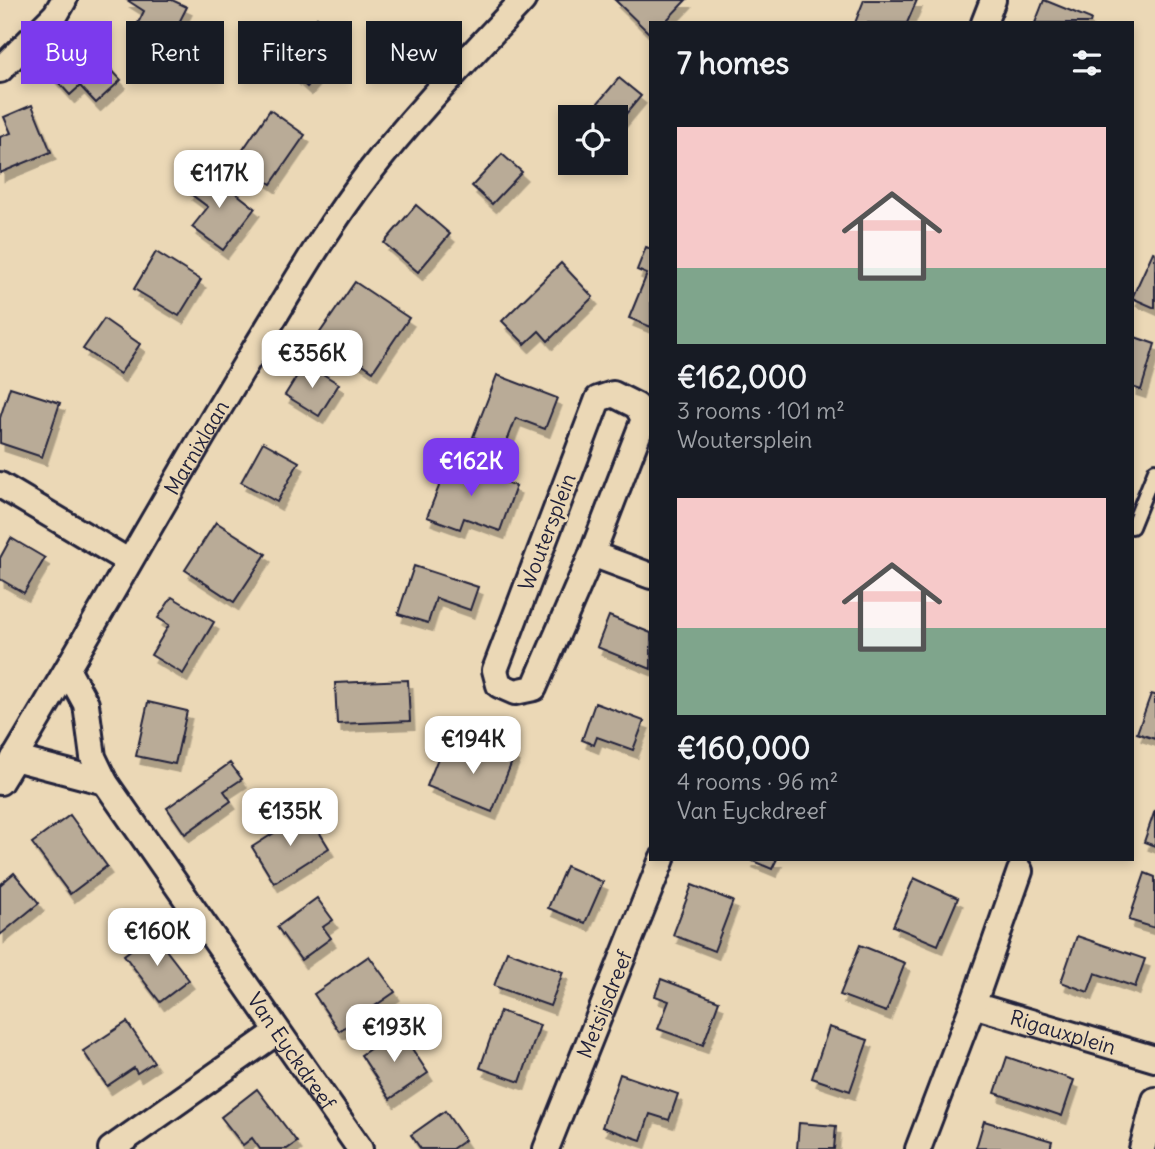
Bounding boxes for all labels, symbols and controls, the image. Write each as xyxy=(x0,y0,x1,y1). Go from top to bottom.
chip: Buy xyxy=(21,21,112,84)
chip: Rent xyxy=(126,21,224,84)
chip: Filters xyxy=(238,21,352,84)
chip: New xyxy=(366,21,462,84)
text: 7 homes xyxy=(677,44,789,82)
icon: filters xyxy=(1068,44,1106,82)
map controls xyxy=(558,105,628,175)
button: locate xyxy=(558,105,628,175)
pin: €117K xyxy=(170,150,268,210)
text: €117K xyxy=(190,158,248,187)
icon: home xyxy=(829,173,955,299)
pin: €356K xyxy=(263,330,361,390)
text: €356K xyxy=(278,338,346,367)
text: €162,000 xyxy=(677,358,807,396)
street label: Marnixlaan xyxy=(158,395,234,500)
text: 3 rooms · 101 m² xyxy=(677,396,845,425)
text: Woutersplein xyxy=(677,425,812,454)
pin: €162K xyxy=(422,438,520,498)
text: €162K xyxy=(439,446,503,475)
street label: Woutersplein xyxy=(512,469,582,595)
icon: home xyxy=(829,544,955,670)
pin: €194K xyxy=(424,716,522,776)
text: €194K xyxy=(441,724,505,753)
text: €160,000 xyxy=(677,729,810,767)
text: 4 rooms · 96 m² xyxy=(677,767,838,796)
pin: €135K xyxy=(241,788,339,848)
text: €135K xyxy=(258,796,322,825)
text: Van Eyckdreef xyxy=(677,796,826,825)
pin: €160K xyxy=(108,908,206,968)
text: €160K xyxy=(124,916,190,945)
street label: Metsijsdreef xyxy=(570,945,638,1062)
street label: Van Eyckdreef xyxy=(242,987,342,1115)
street label: Rigauxplein xyxy=(1007,1003,1119,1060)
pin: €193K xyxy=(345,1004,443,1064)
text: €193K xyxy=(362,1012,426,1041)

